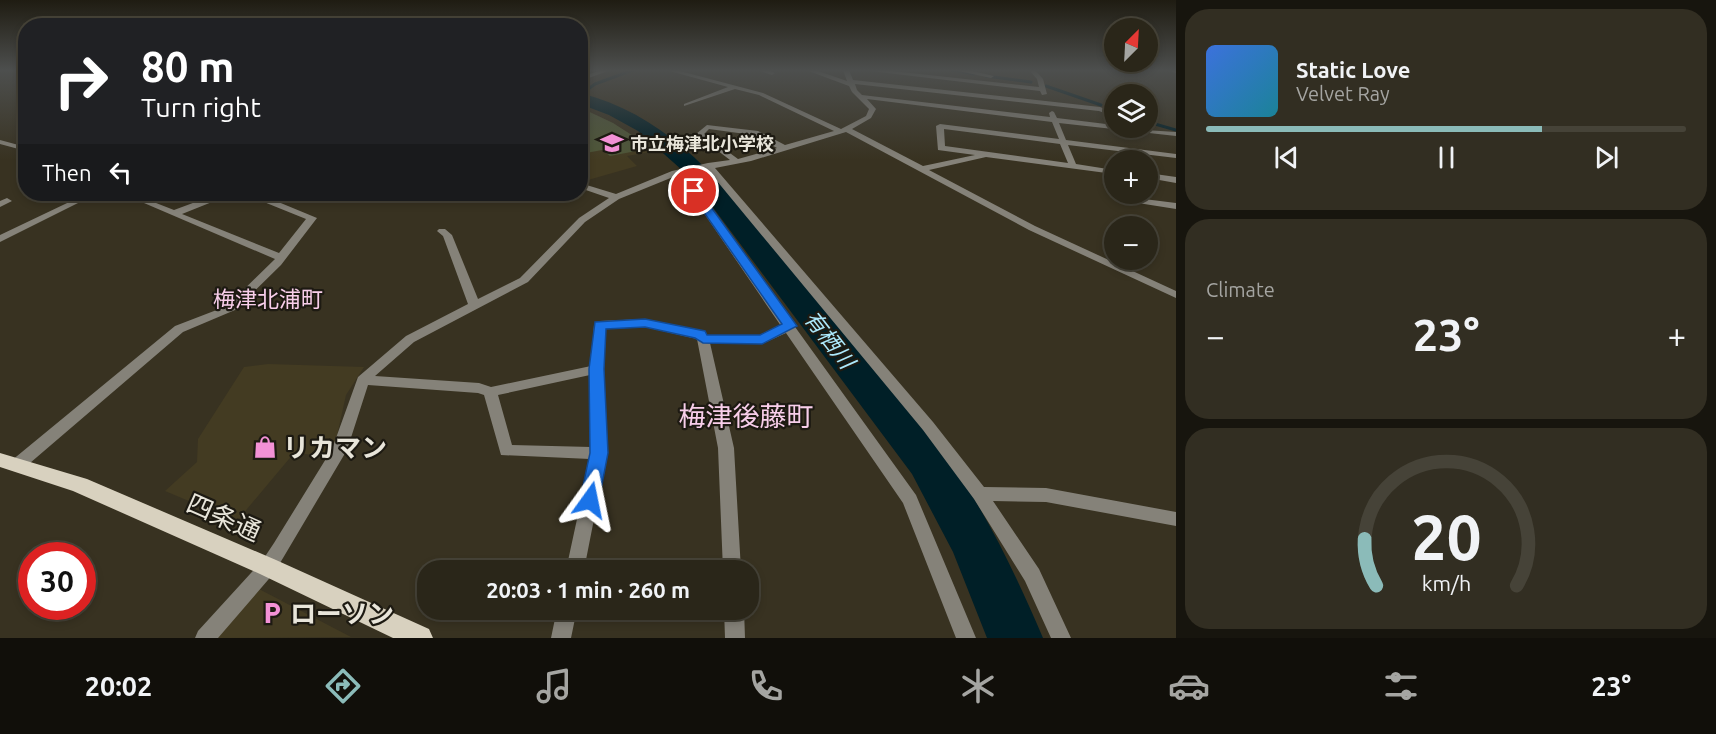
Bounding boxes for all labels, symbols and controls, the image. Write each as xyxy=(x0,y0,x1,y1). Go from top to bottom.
north arrow xyxy=(1104,18,1158,72)
map controls xyxy=(1104,18,1158,270)
icon: right xyxy=(42,42,120,120)
text: 80 m xyxy=(141,43,235,90)
text: Static Love xyxy=(1296,57,1411,82)
text: Velvet Ray xyxy=(1296,82,1390,105)
button: layers xyxy=(1104,84,1158,138)
text: Turn right xyxy=(141,92,261,122)
school or university icon: 市立梅津北小学校 xyxy=(599,130,625,156)
place label: 市立梅津北小学校 xyxy=(630,133,774,153)
icon: previous xyxy=(1270,141,1303,174)
icon: pause xyxy=(1430,141,1463,174)
icon: next xyxy=(1590,141,1623,174)
button: + xyxy=(1104,150,1158,204)
icon: left xyxy=(104,156,137,189)
text: Then xyxy=(42,160,92,185)
pin xyxy=(668,165,719,216)
icon: arrive xyxy=(677,174,710,207)
button: − xyxy=(1104,216,1158,270)
text: Climate xyxy=(1206,278,1275,301)
district label: 梅津北浦町 xyxy=(213,286,323,311)
water label: 有栖川 xyxy=(800,305,861,374)
text: 23° xyxy=(1413,309,1479,360)
text: − xyxy=(1206,317,1225,354)
text: + xyxy=(1667,317,1686,354)
district label: 梅津後藤町 xyxy=(679,401,814,431)
place label: リカマン xyxy=(283,433,387,462)
shop icon: リカマン xyxy=(252,434,278,460)
position arrow xyxy=(558,468,622,532)
street label: 四条通 xyxy=(182,488,266,546)
text: 20 xyxy=(1411,502,1481,572)
speed limit sign: 30 xyxy=(18,542,96,620)
text: km/h xyxy=(1421,571,1471,595)
text: 20:03 · 1 min · 260 m xyxy=(486,577,690,602)
place label: ローソン xyxy=(290,599,394,628)
parking icon: ローソン xyxy=(259,600,285,626)
icon: directions xyxy=(322,665,364,707)
icon: music xyxy=(533,665,575,707)
icon: phone xyxy=(745,665,787,707)
icon: climate xyxy=(957,665,999,707)
icon: car xyxy=(1168,665,1210,707)
icon: filters xyxy=(1380,665,1422,707)
text: 20:02 xyxy=(85,671,152,701)
text: 23° xyxy=(1591,671,1631,701)

